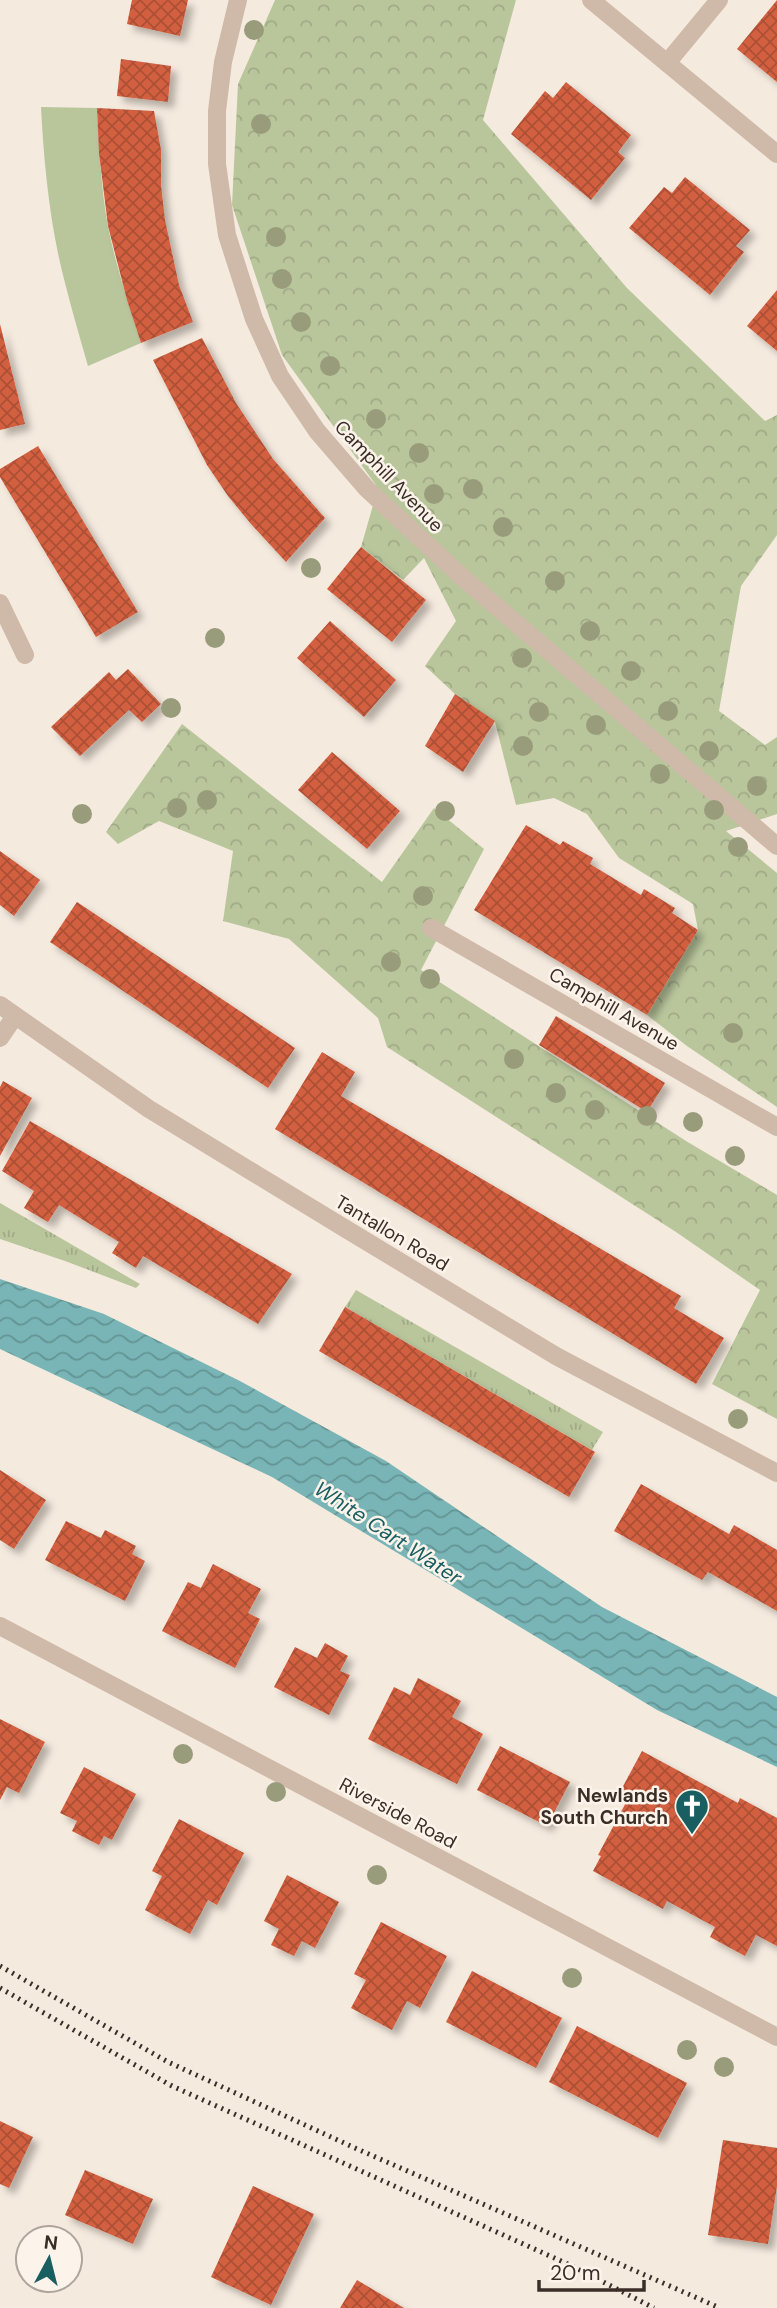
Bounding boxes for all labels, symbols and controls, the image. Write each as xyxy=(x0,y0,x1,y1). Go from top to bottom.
street label: Camphill Avenue xyxy=(329,415,449,537)
street label: Camphill Avenue xyxy=(544,962,684,1056)
street label: Tantallon Road xyxy=(331,1189,453,1277)
water label: White Cart Water xyxy=(309,1475,468,1592)
street label: Riverside Road xyxy=(335,1772,461,1854)
place label: Newlands South Church xyxy=(540,1783,668,1830)
church icon: Newlands South Church xyxy=(673,1787,711,1836)
north arrow xyxy=(14,2224,84,2294)
text: N xyxy=(43,2229,59,2256)
scale bar xyxy=(539,2248,644,2292)
text: 20 m xyxy=(550,2259,601,2287)

